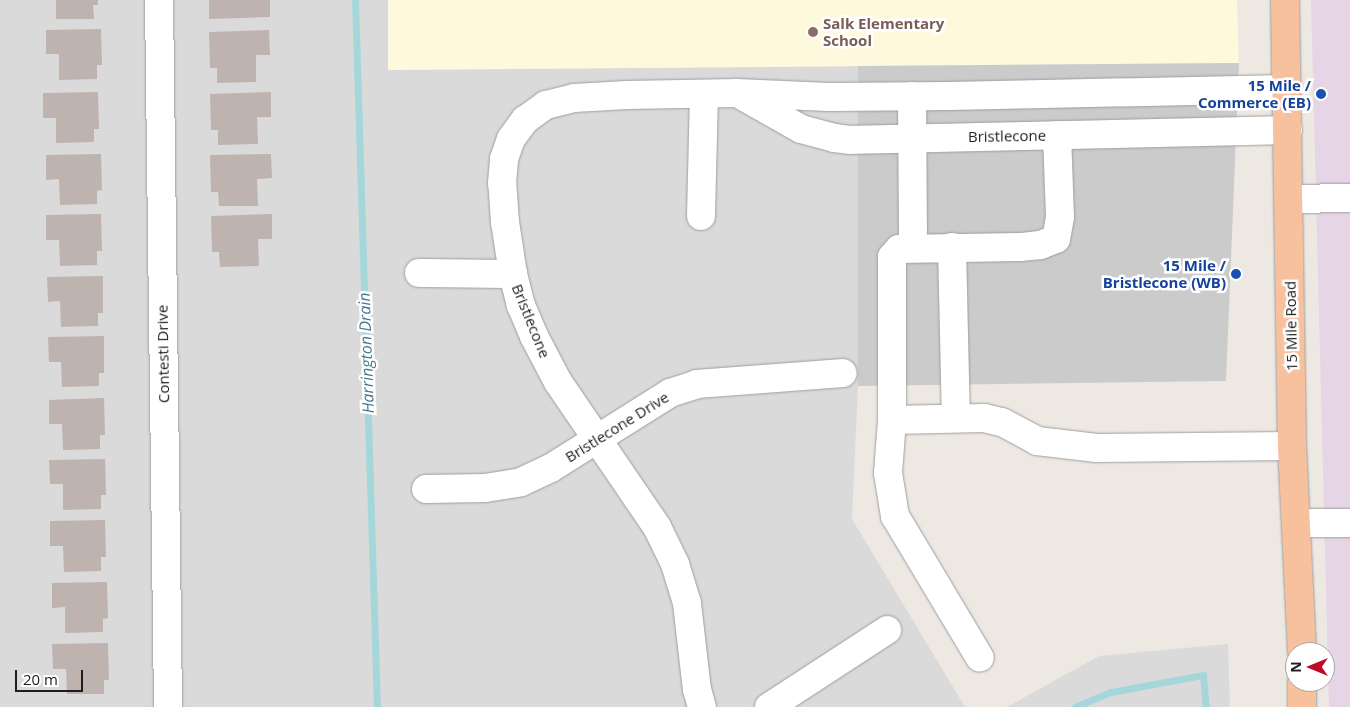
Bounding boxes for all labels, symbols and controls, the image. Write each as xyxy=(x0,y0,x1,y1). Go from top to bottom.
place label: Salk Elementary School xyxy=(823,14,944,49)
marker: Salk Elementary School xyxy=(807,26,819,38)
place label: 15 Mile / Commerce (EB) xyxy=(1198,76,1311,111)
marker: 15 Mile / Commerce (EB) xyxy=(1315,88,1327,100)
street label: Bristlecone xyxy=(968,126,1046,146)
place label: 15 Mile / Bristlecone (WB) xyxy=(1103,256,1226,291)
marker: 15 Mile / Bristlecone (WB) xyxy=(1230,268,1242,280)
street label: Bristlecone xyxy=(508,281,554,361)
street label: 15 Mile Road xyxy=(1281,281,1301,371)
water label: Harrington Drain xyxy=(354,292,378,414)
street label: Contesti Drive xyxy=(153,305,173,403)
street label: Bristlecone Drive xyxy=(562,388,672,466)
north arrow xyxy=(1285,642,1335,692)
scale bar xyxy=(18,660,85,692)
text: N xyxy=(1286,661,1305,673)
text: 20 m xyxy=(23,669,58,689)

